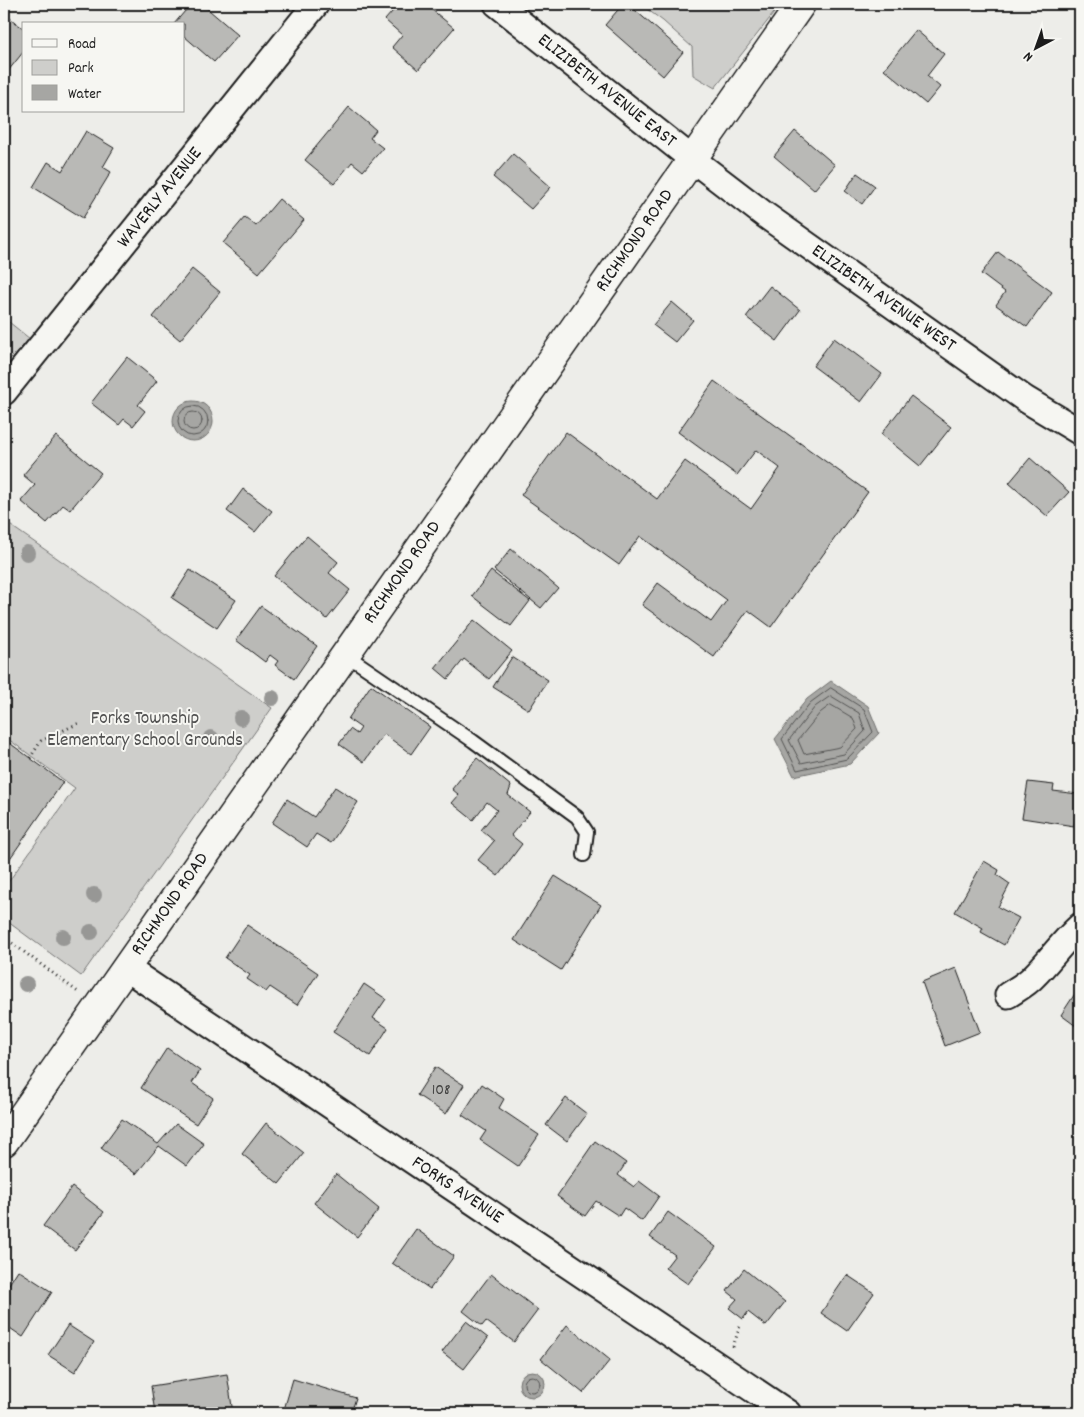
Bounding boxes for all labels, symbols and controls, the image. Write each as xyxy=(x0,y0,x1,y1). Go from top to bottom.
legend xyxy=(22,22,185,112)
north arrow xyxy=(1012,22,1062,72)
street label: ELIZIBETH AVENUE EAST xyxy=(531,27,682,155)
text: Road xyxy=(68,34,96,56)
text: N xyxy=(1020,46,1038,66)
text: Park xyxy=(68,58,94,80)
text: Water xyxy=(68,84,102,106)
street label: WAVERLY AVENUE xyxy=(111,141,209,254)
street label: RICHMOND ROAD xyxy=(589,184,681,298)
street label: ELIZIBETH AVENUE WEST xyxy=(806,238,961,359)
street label: RICHMOND ROAD xyxy=(357,516,448,630)
park label: Forks Township Elementary School Grounds xyxy=(47,706,243,755)
street label: RICHMOND ROAD xyxy=(125,847,216,961)
house number: 108 xyxy=(432,1079,450,1102)
street label: FORKS AVENUE xyxy=(406,1150,509,1231)

